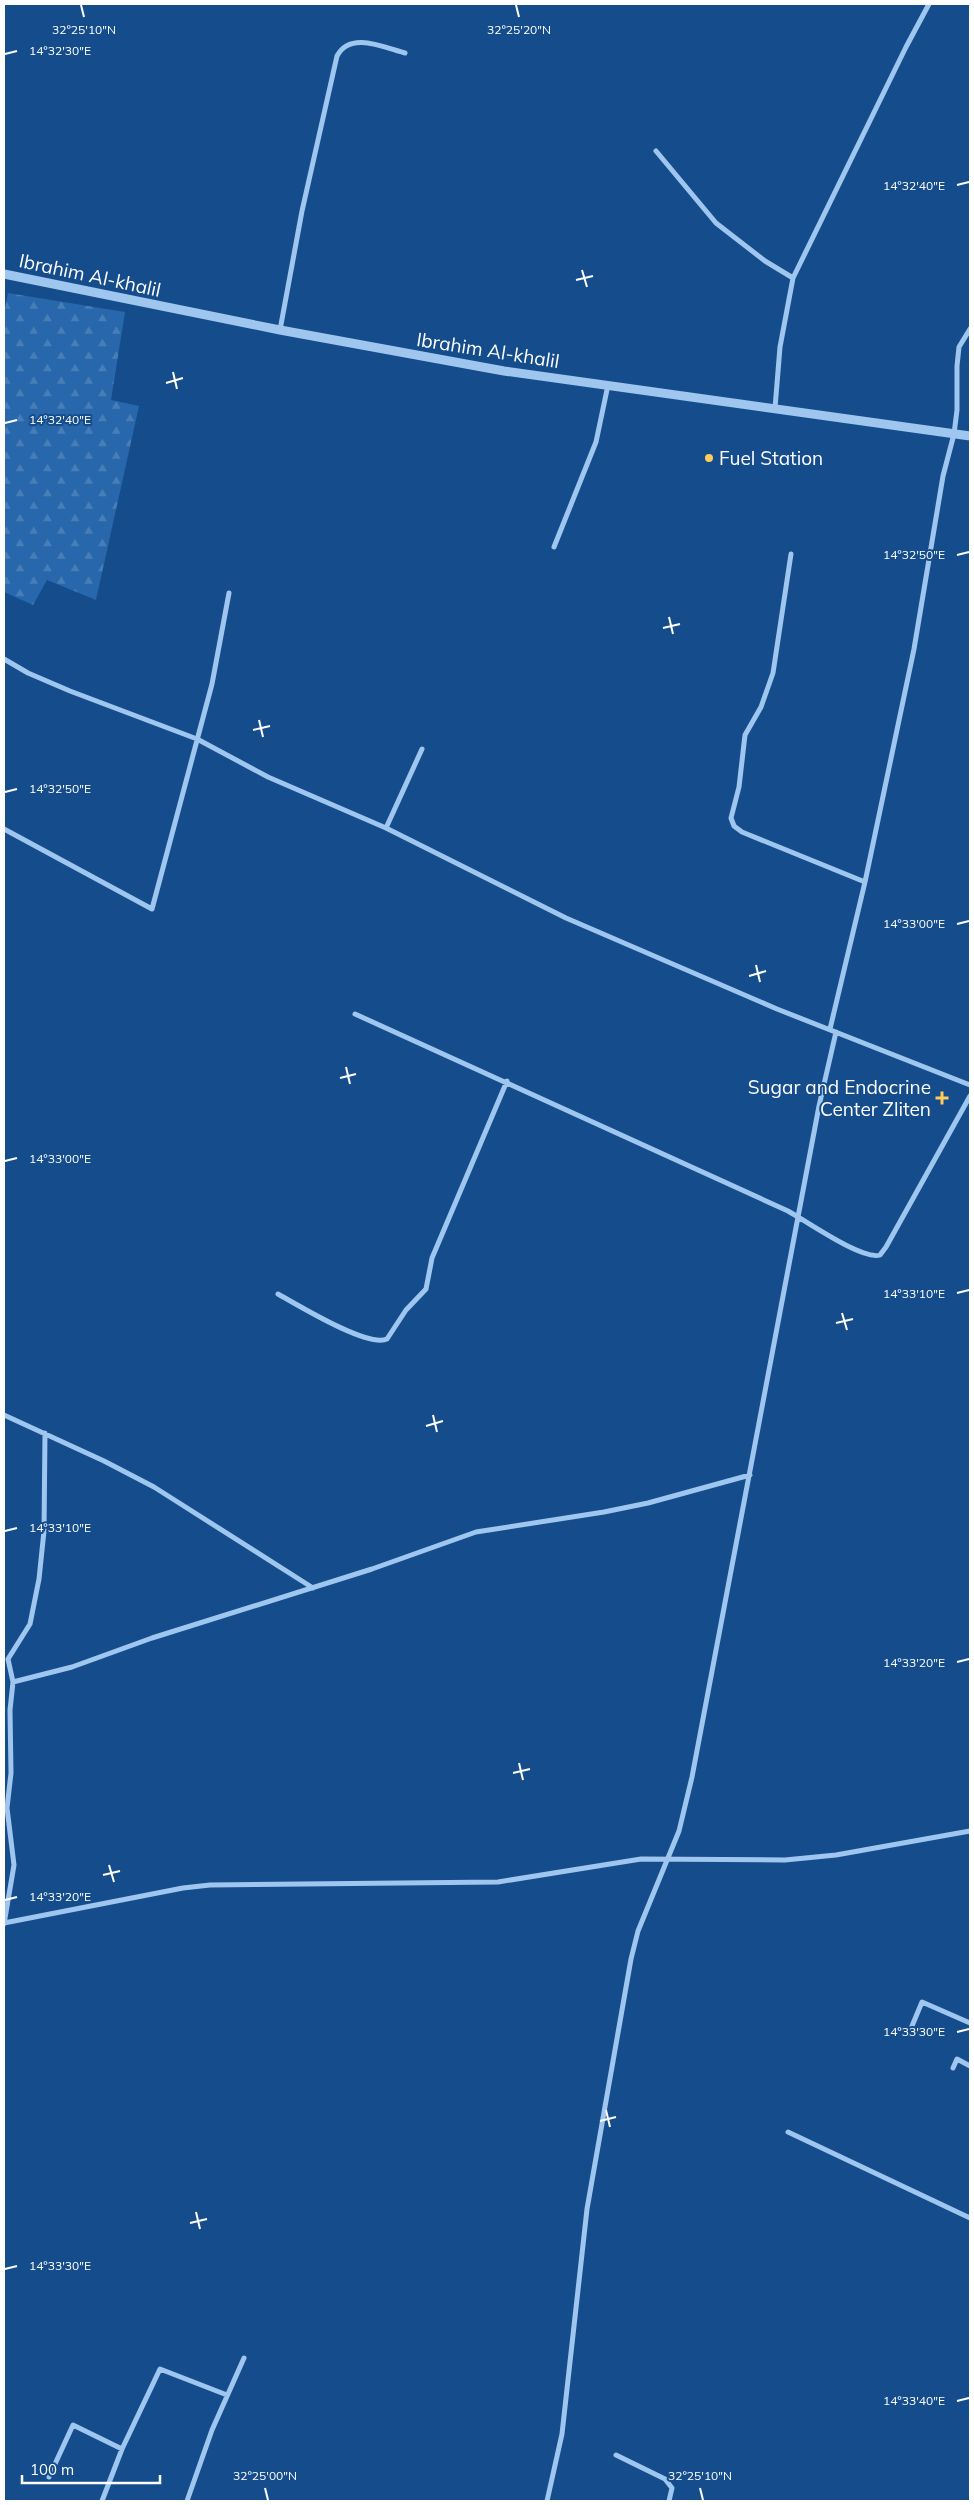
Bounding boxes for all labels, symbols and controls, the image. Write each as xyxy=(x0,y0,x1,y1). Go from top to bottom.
text: 32°25'10"N xyxy=(52,22,116,37)
text: 32°25'20"N xyxy=(487,22,551,37)
text: 14°32'30"E xyxy=(29,43,91,58)
text: 14°32'40"E xyxy=(883,178,945,193)
street label: Ibrahim Al-khalil xyxy=(17,248,163,302)
street label: Ibrahim Al-khalil xyxy=(415,327,561,373)
text: 14°32'40"E xyxy=(29,412,91,427)
place label: Fuel Station xyxy=(719,446,823,470)
marker: Fuel Station xyxy=(703,452,715,464)
text: 14°32'50"E xyxy=(883,547,945,562)
text: 14°32'50"E xyxy=(29,781,91,796)
text: 14°33'00"E xyxy=(883,916,945,931)
place label: Sugar and Endocrine Center Zliten xyxy=(748,1075,931,1121)
marker: Sugar and Endocrine Center Zliten xyxy=(935,1091,949,1105)
text: 14°33'00"E xyxy=(29,1151,91,1166)
text: 14°33'10"E xyxy=(883,1286,945,1301)
text: 14°33'10"E xyxy=(29,1520,91,1535)
text: 14°33'20"E xyxy=(883,1655,945,1670)
text: 14°33'20"E xyxy=(29,1889,91,1904)
text: 14°33'30"E xyxy=(883,2024,945,2039)
text: 14°33'30"E xyxy=(29,2258,91,2273)
text: 14°33'40"E xyxy=(883,2393,945,2408)
scale bar xyxy=(22,2452,160,2484)
text: 100 m xyxy=(30,2460,74,2479)
text: 32°25'00"N xyxy=(233,2468,297,2483)
text: 32°25'10"N xyxy=(668,2468,732,2483)

